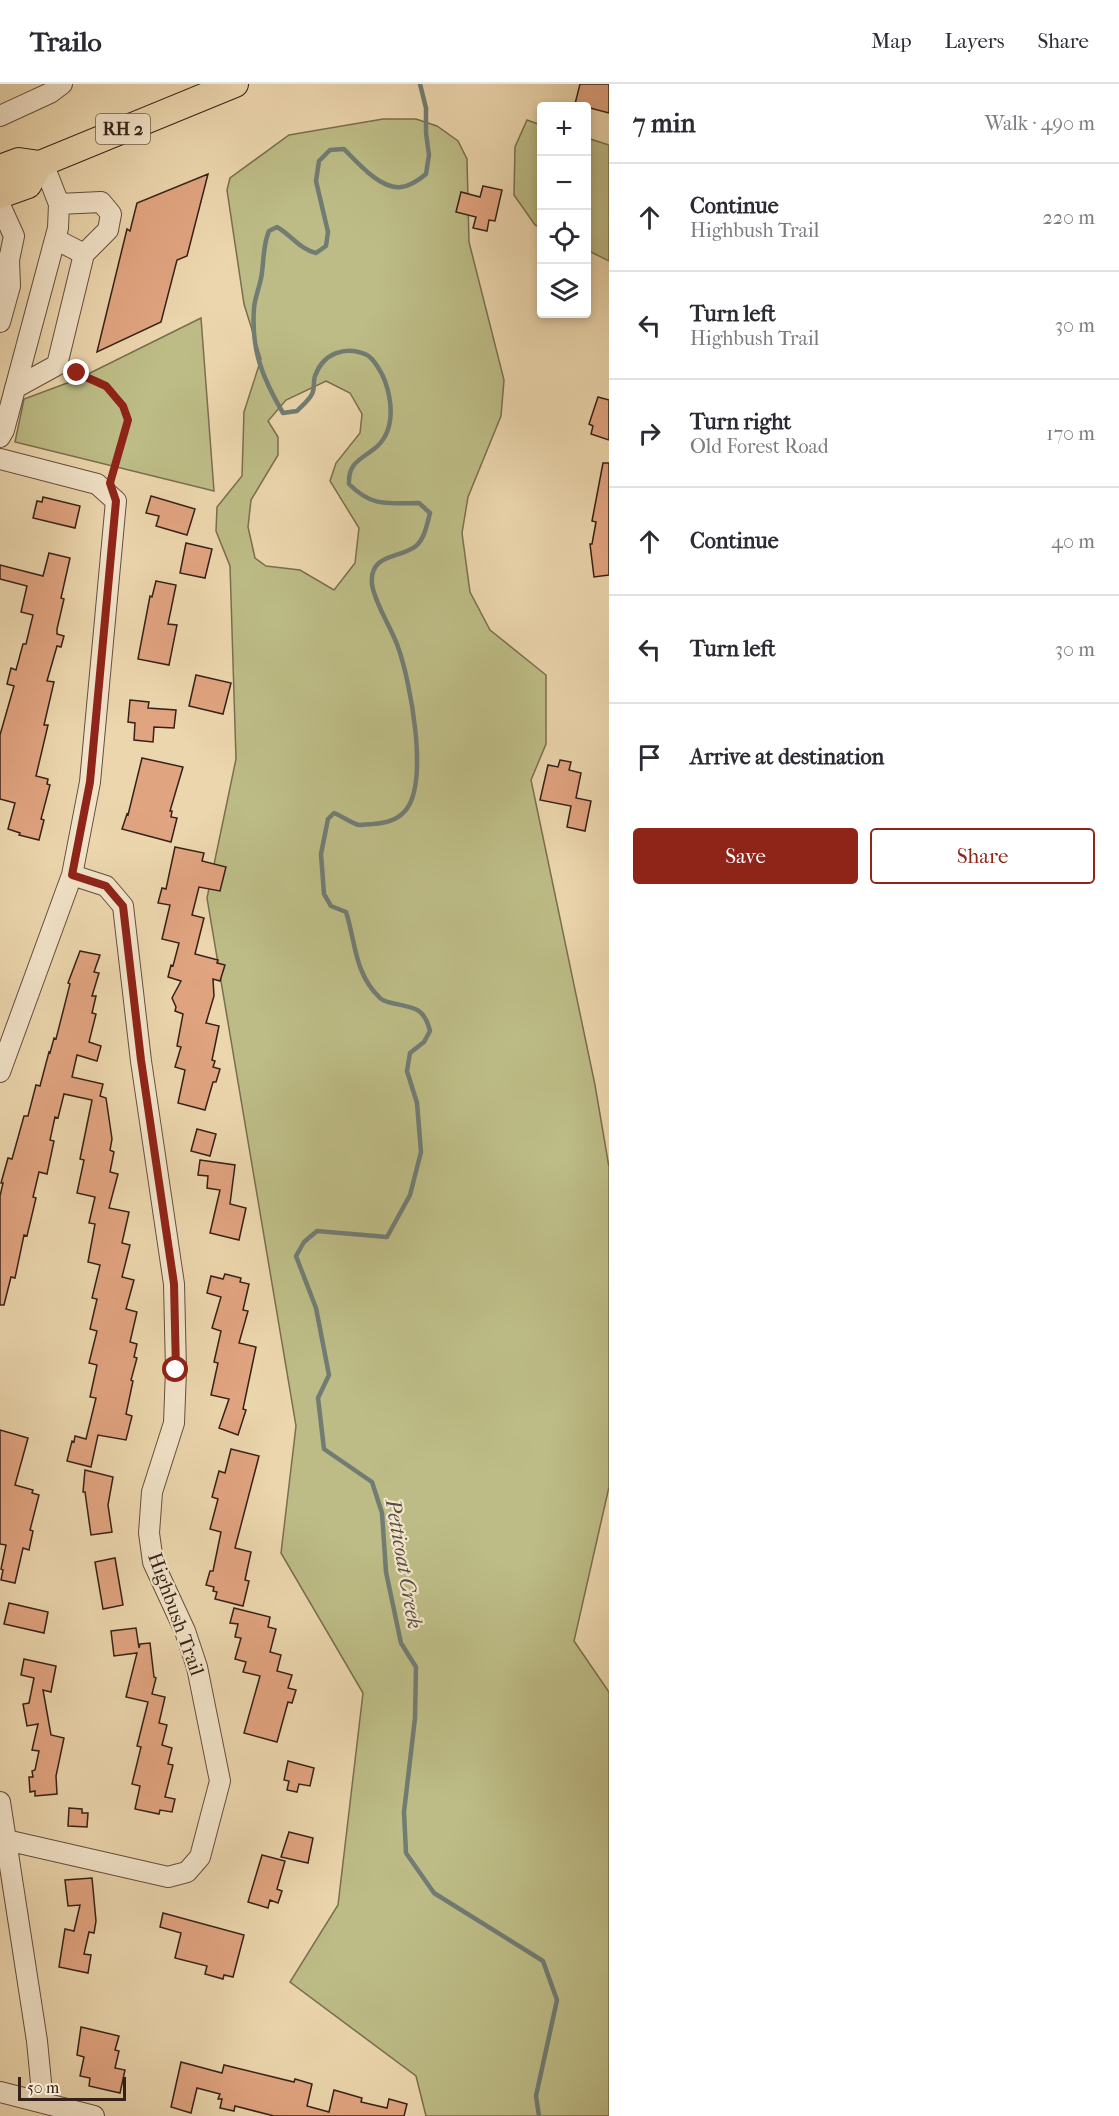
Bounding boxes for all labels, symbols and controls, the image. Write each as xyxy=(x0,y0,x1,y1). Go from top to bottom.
text: Trailo xyxy=(30,25,102,58)
text: Map xyxy=(871,29,912,53)
text: Layers xyxy=(945,29,1004,53)
text: Share xyxy=(1037,29,1089,53)
map controls xyxy=(537,102,591,318)
button: + xyxy=(537,102,591,156)
text: 7 min xyxy=(633,108,696,139)
text: Walk · 490 m xyxy=(985,112,1095,135)
road number: RH 2 xyxy=(96,114,150,144)
button: − xyxy=(537,156,591,210)
text: Continue xyxy=(690,193,779,219)
icon: ahead xyxy=(633,201,666,234)
text: 220 m xyxy=(1042,206,1095,229)
button: locate xyxy=(537,210,591,264)
text: Highbush Trail xyxy=(690,219,819,242)
button: layers xyxy=(537,264,591,318)
text: Turn left xyxy=(690,301,776,327)
icon: left xyxy=(633,309,666,342)
text: 30 m xyxy=(1055,314,1095,337)
text: Highbush Trail xyxy=(690,327,819,350)
route end xyxy=(63,359,89,385)
text: Turn right xyxy=(690,409,791,435)
icon: right xyxy=(633,417,666,450)
text: 170 m xyxy=(1046,422,1095,445)
text: Old Forest Road xyxy=(690,435,829,458)
icon: ahead xyxy=(633,525,666,558)
text: Continue xyxy=(690,528,779,554)
text: 40 m xyxy=(1051,530,1095,553)
icon: left xyxy=(633,633,666,666)
text: Turn left xyxy=(690,636,776,662)
text: 30 m xyxy=(1055,638,1095,661)
icon: arrive xyxy=(633,741,666,774)
text: Arrive at destination xyxy=(690,744,884,770)
button: Save xyxy=(633,828,858,884)
button: Share xyxy=(870,828,1095,884)
route start xyxy=(162,1356,188,1382)
water label: Petticoat Creek xyxy=(381,1496,427,1631)
street label: Highbush Trail xyxy=(143,1549,209,1679)
scale bar xyxy=(18,2074,126,2102)
text: 50 m xyxy=(27,2078,59,2097)

